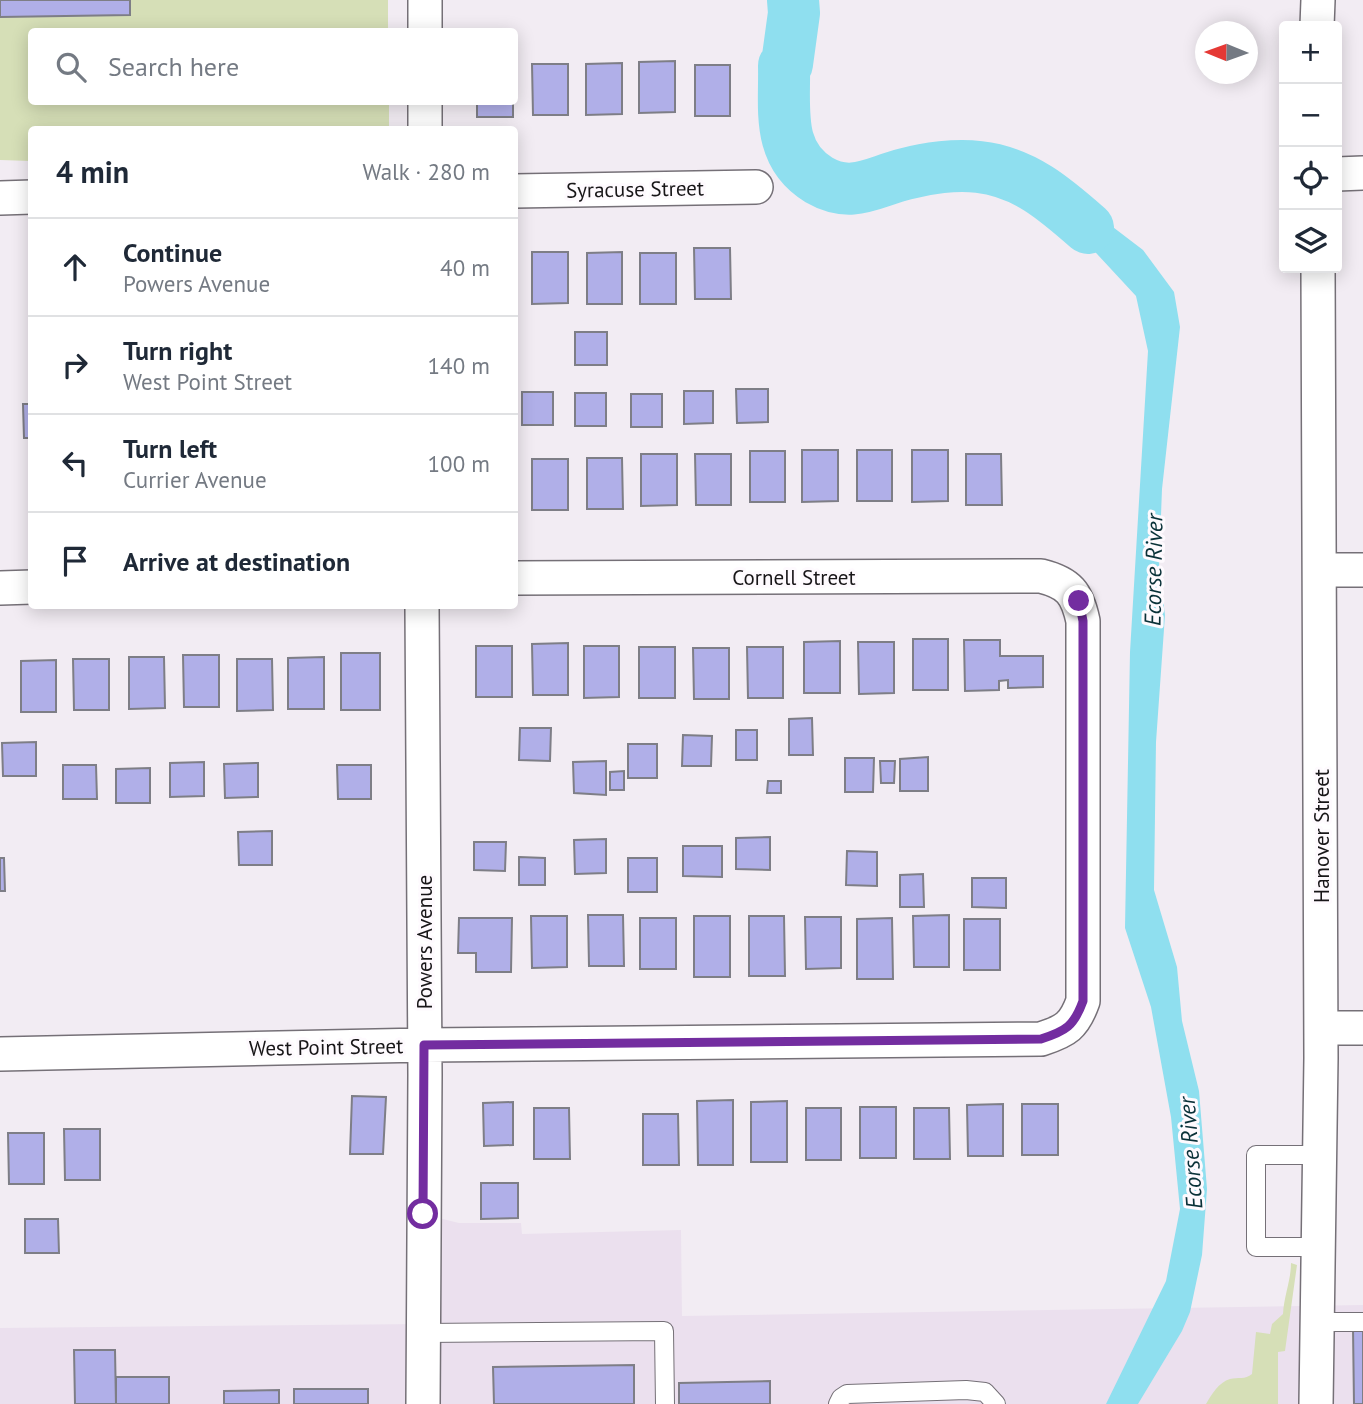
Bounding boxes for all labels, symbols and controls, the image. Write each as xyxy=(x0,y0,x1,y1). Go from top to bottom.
north arrow xyxy=(1195,21,1258,84)
map controls xyxy=(1279,21,1342,273)
button: + xyxy=(1279,21,1342,84)
search box xyxy=(28,28,518,105)
icon: search xyxy=(52,48,90,86)
text: Search here xyxy=(108,50,239,83)
button: − xyxy=(1279,84,1342,147)
button: locate xyxy=(1279,147,1342,210)
text: 4 min xyxy=(56,152,129,191)
text: Walk · 280 m xyxy=(363,157,490,186)
street label: Syracuse Street xyxy=(566,174,704,204)
button: layers xyxy=(1279,210,1342,273)
text: Continue xyxy=(123,236,222,269)
icon: ahead xyxy=(56,248,94,286)
text: 40 m xyxy=(440,253,490,282)
text: Powers Avenue xyxy=(123,269,270,298)
text: Turn right xyxy=(123,334,232,367)
icon: right xyxy=(56,346,94,384)
text: 140 m xyxy=(428,351,490,380)
text: West Point Street xyxy=(123,367,292,396)
text: Turn left xyxy=(123,432,217,465)
icon: left xyxy=(56,444,94,482)
text: 100 m xyxy=(428,449,490,478)
text: Currier Avenue xyxy=(123,465,267,494)
water label: Ecorse River xyxy=(1138,512,1169,626)
icon: arrive xyxy=(56,542,94,580)
text: Arrive at destination xyxy=(123,545,350,578)
street label: Cornell Street xyxy=(732,564,856,591)
route end xyxy=(1063,585,1094,616)
street label: Hanover Street xyxy=(1308,769,1335,903)
street label: Powers Avenue xyxy=(411,875,438,1009)
street label: West Point Street xyxy=(249,1032,403,1062)
water label: Ecorse River xyxy=(1172,1094,1208,1210)
route start xyxy=(407,1198,438,1229)

